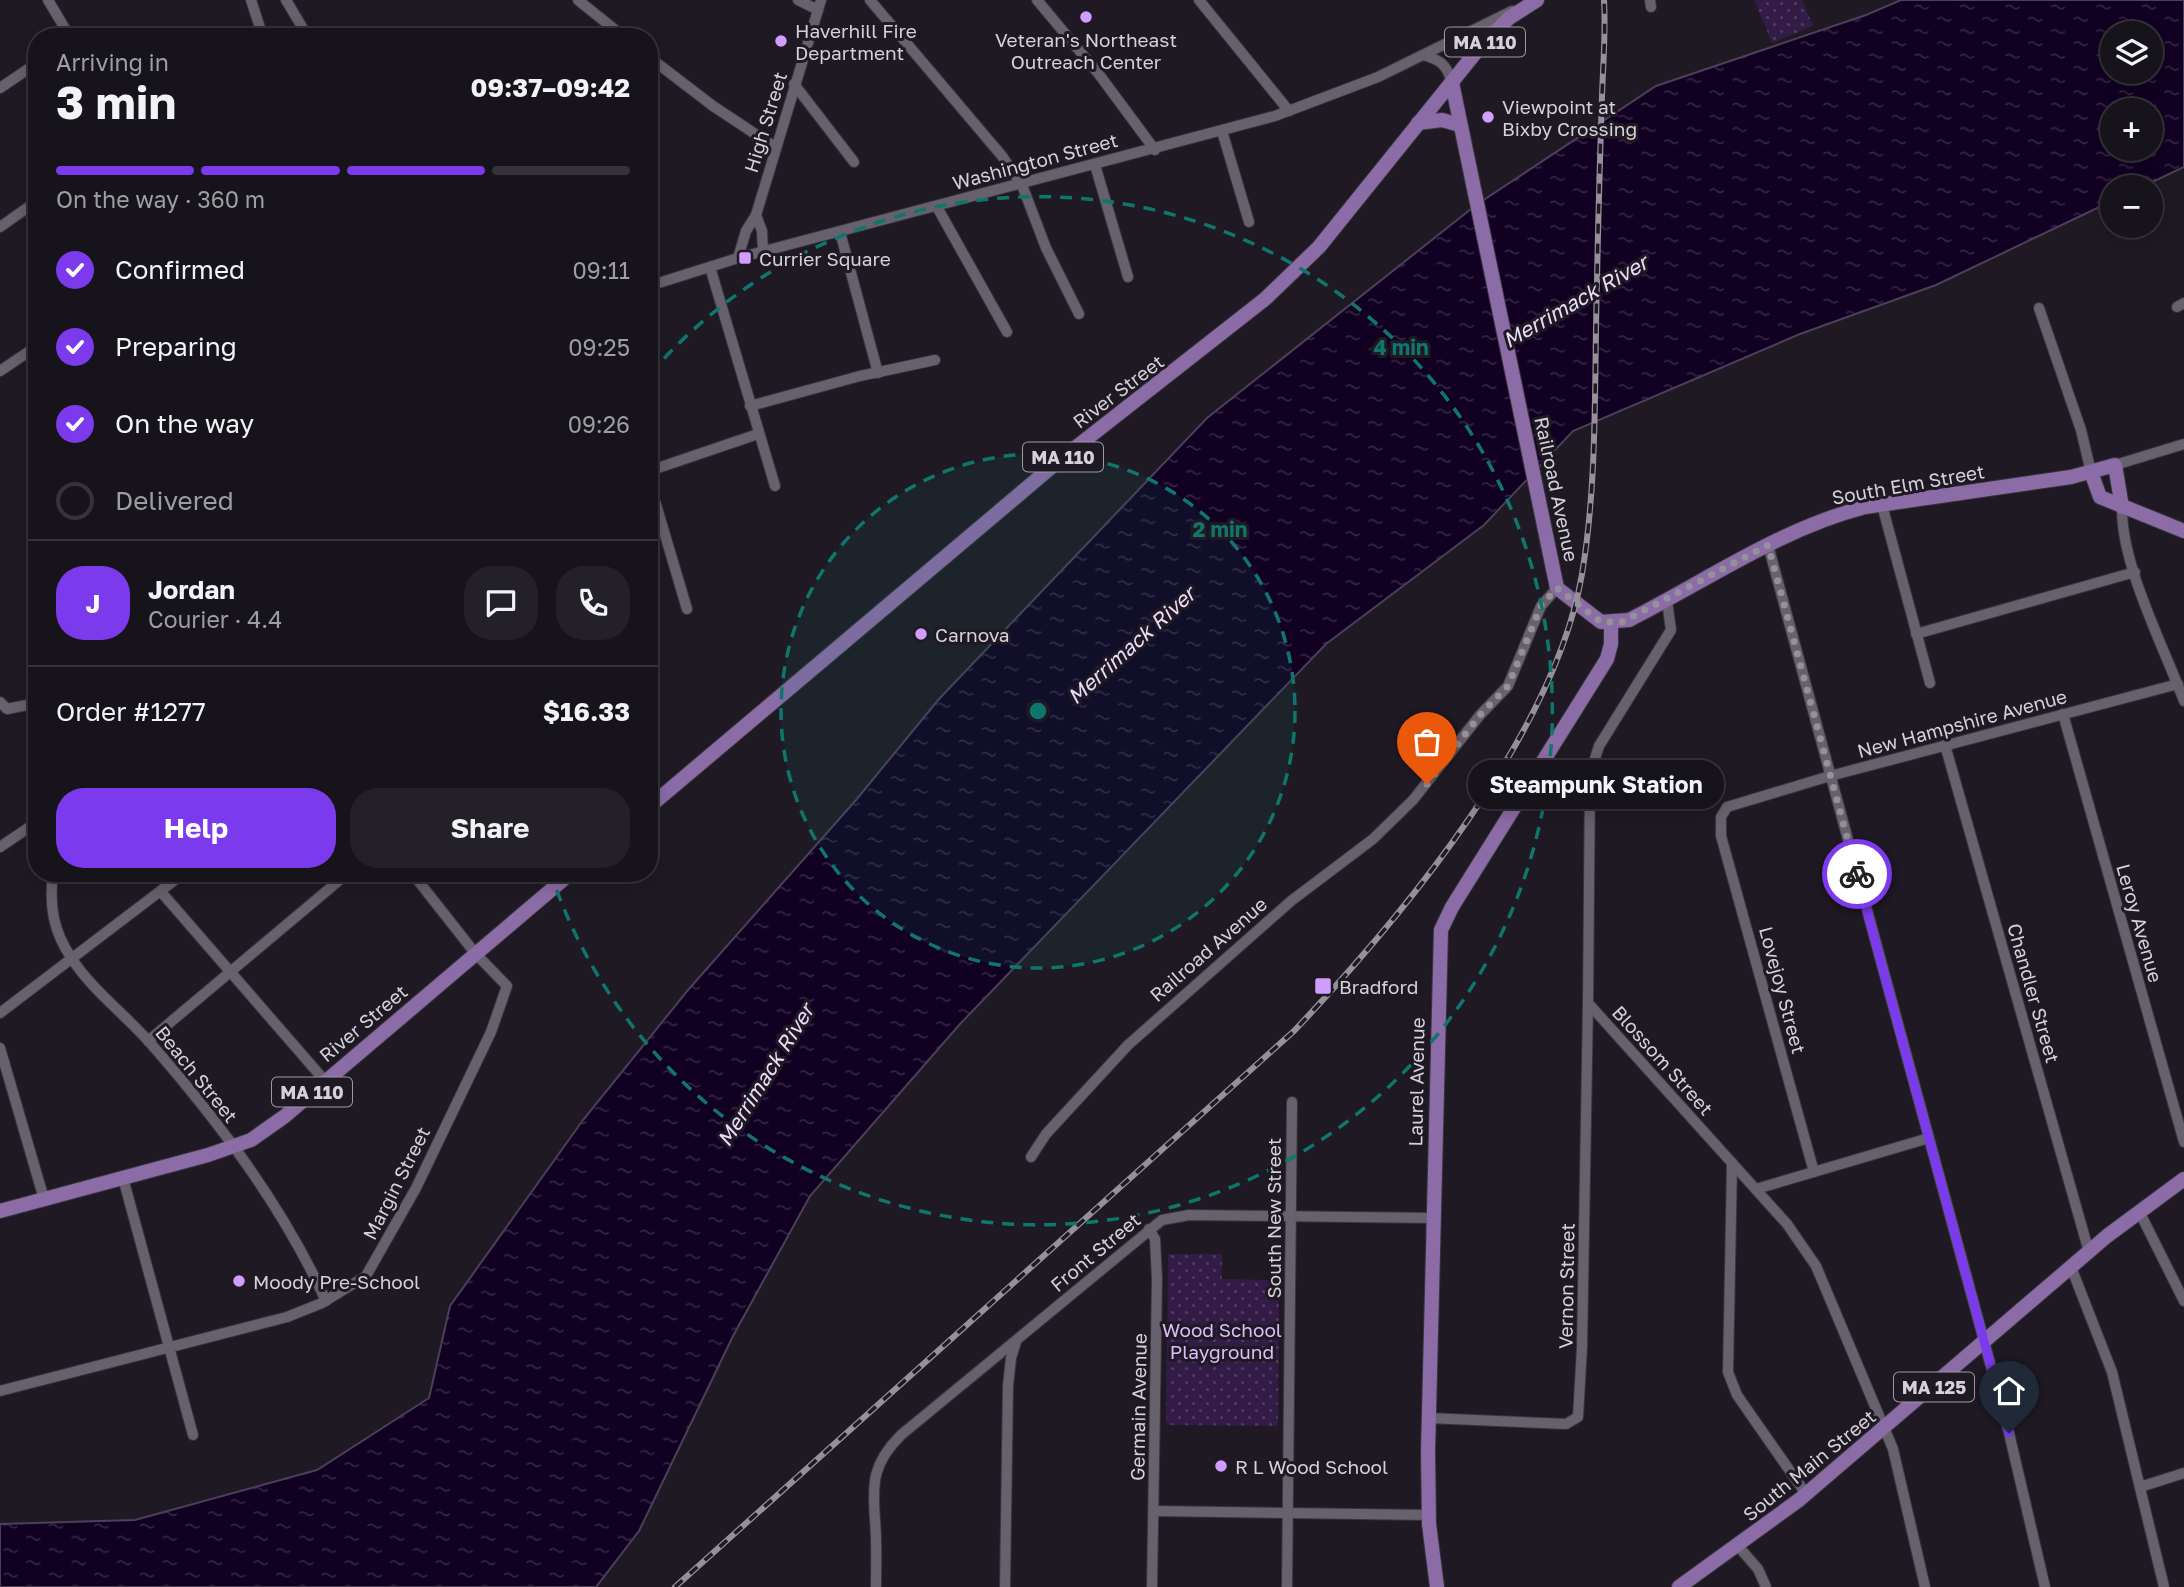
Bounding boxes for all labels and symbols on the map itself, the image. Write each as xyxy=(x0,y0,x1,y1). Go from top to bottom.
marker: Veteran's Northeast Outreach Center xyxy=(1078,9,1094,25)
place label: Haverhill Fire Department xyxy=(795,19,917,64)
place label: Veteran's Northeast Outreach Center xyxy=(995,28,1177,73)
road number: MA 110 xyxy=(1445,28,1525,56)
marker: Haverhill Fire Department xyxy=(773,33,789,49)
street label: High Street xyxy=(739,69,791,175)
place label: Viewpoint at Bixby Crossing xyxy=(1502,95,1637,140)
marker: Viewpoint at Bixby Crossing xyxy=(1480,109,1496,125)
street label: Washington Street xyxy=(950,128,1120,194)
place label: Currier Square xyxy=(759,247,891,270)
water label: Merrimack River xyxy=(1498,248,1654,353)
marker: Currier Square xyxy=(737,250,753,266)
text: 4 min xyxy=(1373,334,1429,360)
street label: River Street xyxy=(1068,349,1168,433)
street label: Railroad Avenue xyxy=(1530,414,1584,564)
road number: MA 110 xyxy=(1023,443,1103,472)
street label: South Elm Street xyxy=(1830,459,1986,509)
text: 2 min xyxy=(1193,516,1247,542)
water label: Merrimack River xyxy=(1062,579,1202,709)
place label: Carnova xyxy=(935,623,1010,646)
marker: Carnova xyxy=(913,626,929,642)
street label: New Hampshire Avenue xyxy=(1855,684,2069,762)
centre of rings xyxy=(1026,699,1050,723)
pin xyxy=(1397,712,1457,784)
callout: Steampunk Station xyxy=(1469,760,1724,808)
courier xyxy=(1822,839,1892,909)
street label: Leroy Avenue xyxy=(2112,861,2168,985)
street label: Railroad Avenue xyxy=(1145,892,1271,1006)
street label: Chandler Street xyxy=(2003,921,2065,1065)
street label: Lovejoy Street xyxy=(1755,924,1811,1056)
place label: Bradford xyxy=(1339,975,1418,998)
marker: Bradford xyxy=(1313,976,1333,996)
street label: River Street xyxy=(314,980,412,1066)
water label: Merrimack River xyxy=(711,997,821,1151)
street label: Blossom Street xyxy=(1608,1001,1718,1119)
street label: Laurel Avenue xyxy=(1403,1017,1429,1147)
street label: Beach Street xyxy=(151,1021,243,1127)
road number: MA 110 xyxy=(272,1078,352,1106)
street label: Margin Street xyxy=(358,1123,434,1243)
street label: South New Street xyxy=(1262,1138,1285,1298)
street label: Front Street xyxy=(1045,1208,1145,1296)
street label: Vernon Street xyxy=(1553,1223,1579,1349)
place label: Moody Pre-School xyxy=(253,1270,420,1293)
marker: Moody Pre-School xyxy=(231,1273,247,1289)
park label: Wood School Playground xyxy=(1162,1318,1282,1363)
street label: Germain Avenue xyxy=(1125,1333,1151,1481)
pin xyxy=(1979,1361,2039,1433)
road number: MA 125 xyxy=(1894,1372,1974,1402)
street label: South Main Street xyxy=(1738,1404,1880,1526)
place label: R L Wood School xyxy=(1235,1455,1388,1478)
marker: R L Wood School xyxy=(1213,1458,1229,1474)

